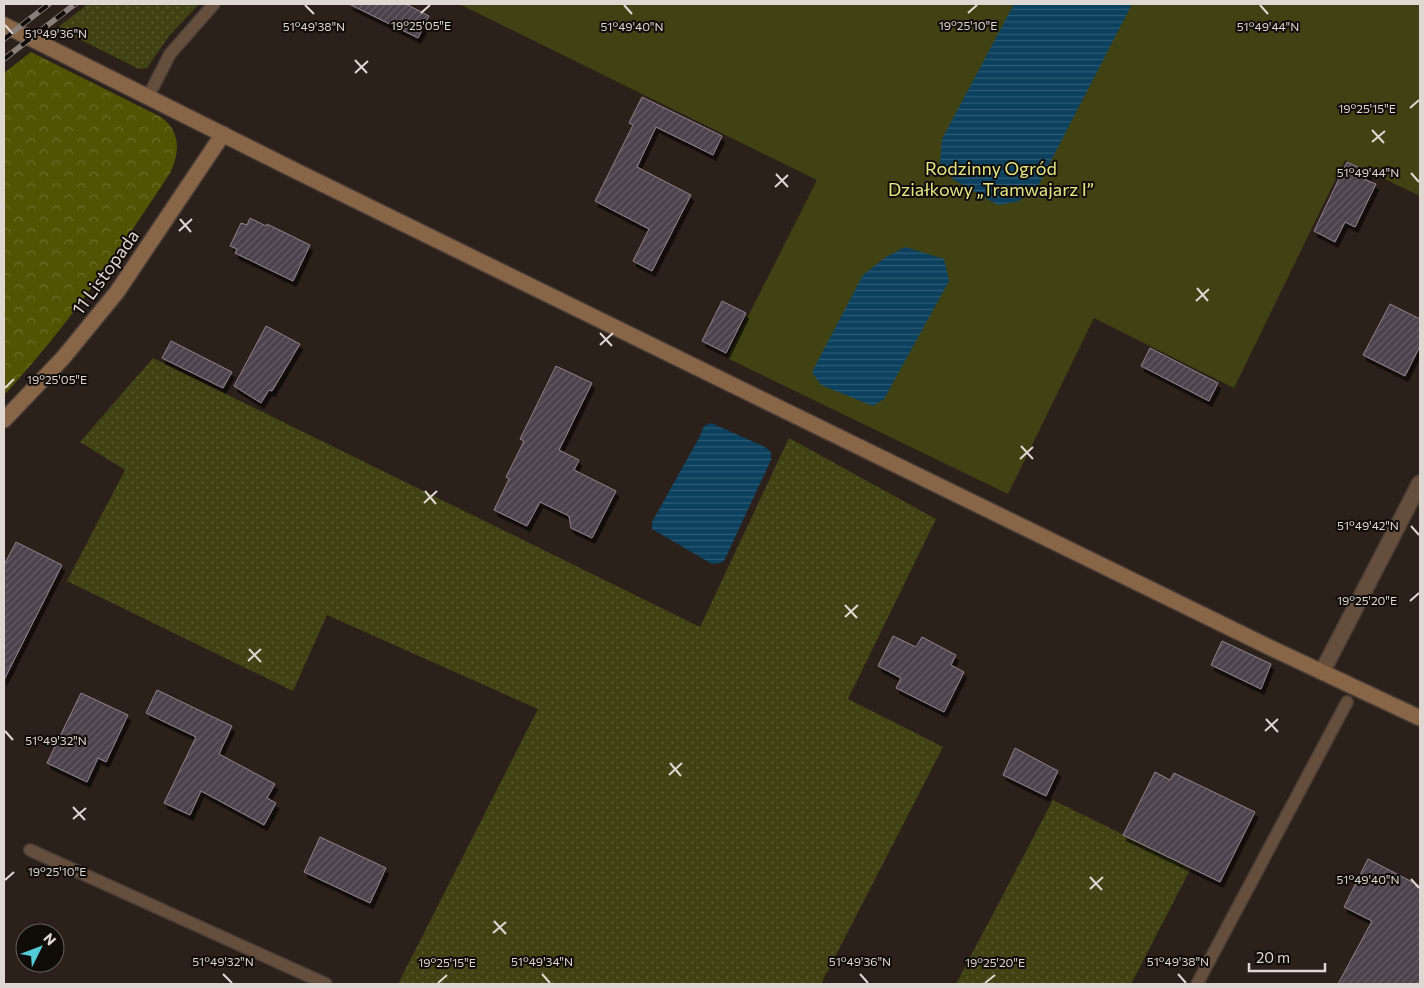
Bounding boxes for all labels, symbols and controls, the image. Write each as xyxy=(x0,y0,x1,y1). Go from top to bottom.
text: 19°25'05"E xyxy=(391,18,451,32)
text: 19°25'10"E xyxy=(939,18,997,32)
text: 51°49'38"N xyxy=(283,19,345,33)
text: 51°49'40"N xyxy=(600,19,664,33)
text: 51°49'44"N xyxy=(1237,19,1299,33)
text: 51°49'36"N xyxy=(25,26,87,40)
text: 19°25'15"E xyxy=(1338,101,1396,115)
park label: Rodzinny Ogród Działkowy „Tramwajarz I” xyxy=(888,157,1094,200)
text: 51°49'44"N xyxy=(1337,165,1399,179)
street label: 11 Listopada xyxy=(67,225,143,319)
text: 19°25'05"E xyxy=(27,372,87,386)
text: 51°49'42"N xyxy=(1337,518,1399,532)
text: 19°25'20"E xyxy=(1337,593,1397,607)
text: 51°49'32"N xyxy=(25,733,87,747)
text: 19°25'10"E xyxy=(28,864,86,878)
text: 51°49'40"N xyxy=(1336,872,1400,886)
north arrow xyxy=(15,923,65,973)
text: N xyxy=(40,929,60,949)
scale bar xyxy=(1249,940,1325,972)
text: 20 m xyxy=(1256,948,1290,966)
text: 51°49'32"N xyxy=(192,954,254,968)
text: 51°49'34"N xyxy=(511,954,573,968)
text: 51°49'36"N xyxy=(829,954,891,968)
text: 51°49'38"N xyxy=(1147,954,1209,968)
text: 19°25'15"E xyxy=(418,955,476,969)
text: 19°25'20"E xyxy=(965,955,1025,969)

